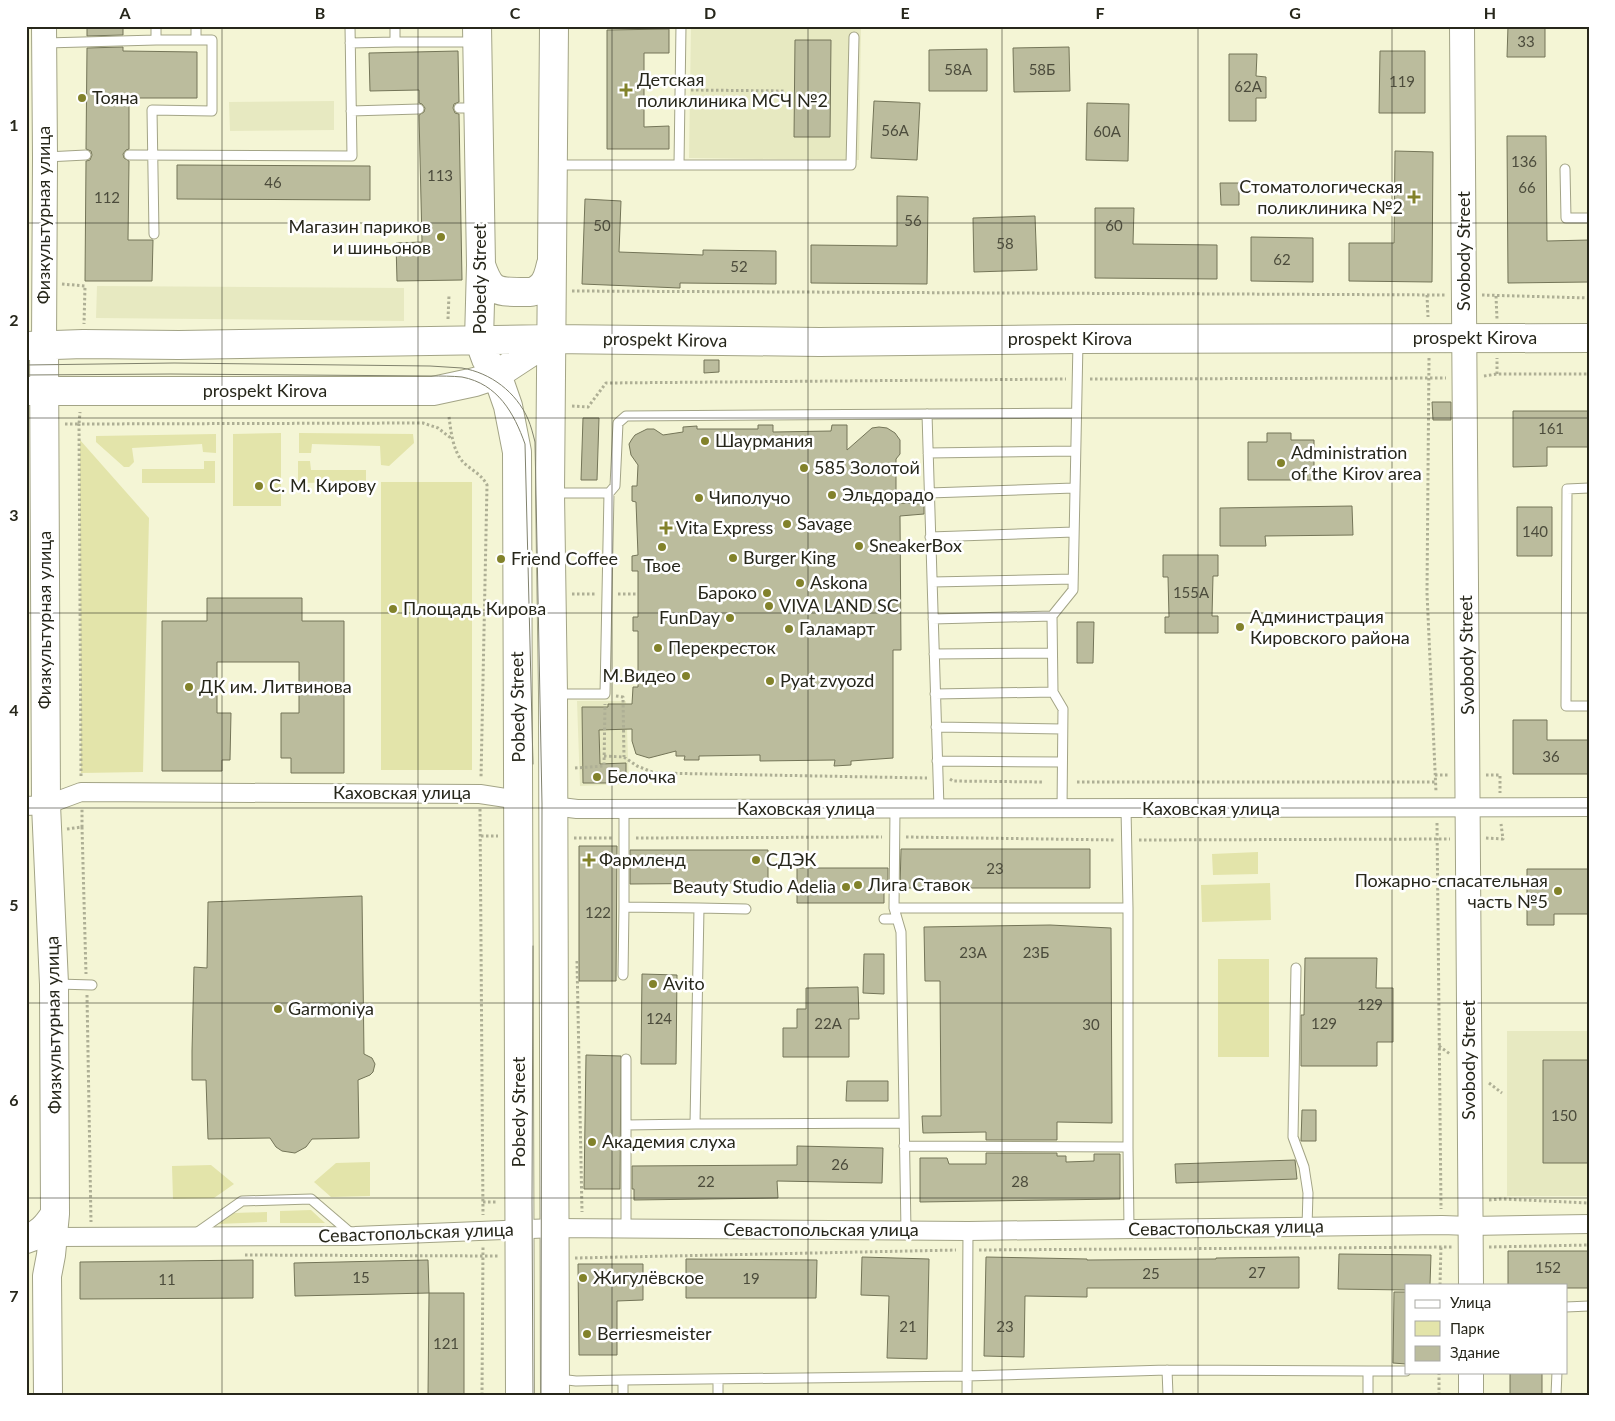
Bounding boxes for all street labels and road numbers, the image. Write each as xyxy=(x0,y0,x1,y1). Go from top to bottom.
street label: Физкультурная улица xyxy=(32,126,54,304)
street label: Svobody Street xyxy=(1452,191,1474,311)
street label: Pobedy Street xyxy=(468,223,490,335)
street label: prospekt Kirova xyxy=(1413,326,1537,348)
street label: prospekt Kirova xyxy=(603,327,727,351)
street label: prospekt Kirova xyxy=(1008,327,1132,349)
street label: prospekt Kirova xyxy=(203,379,327,401)
street label: Физкультурная улица xyxy=(33,531,55,709)
street label: Svobody Street xyxy=(1454,594,1478,715)
street label: Pobedy Street xyxy=(505,651,529,763)
street label: Каховская улица xyxy=(333,781,471,803)
street label: Каховская улица xyxy=(737,797,875,819)
street label: Каховская улица xyxy=(1142,797,1280,819)
street label: Физкультурная улица xyxy=(40,936,66,1114)
street label: Svobody Street xyxy=(1457,1000,1479,1120)
street label: Pobedy Street xyxy=(507,1056,529,1168)
street label: Севастопольская улица xyxy=(1128,1214,1324,1240)
street label: Севастопольская улица xyxy=(318,1218,514,1246)
street label: Севастопольская улица xyxy=(723,1218,919,1240)

